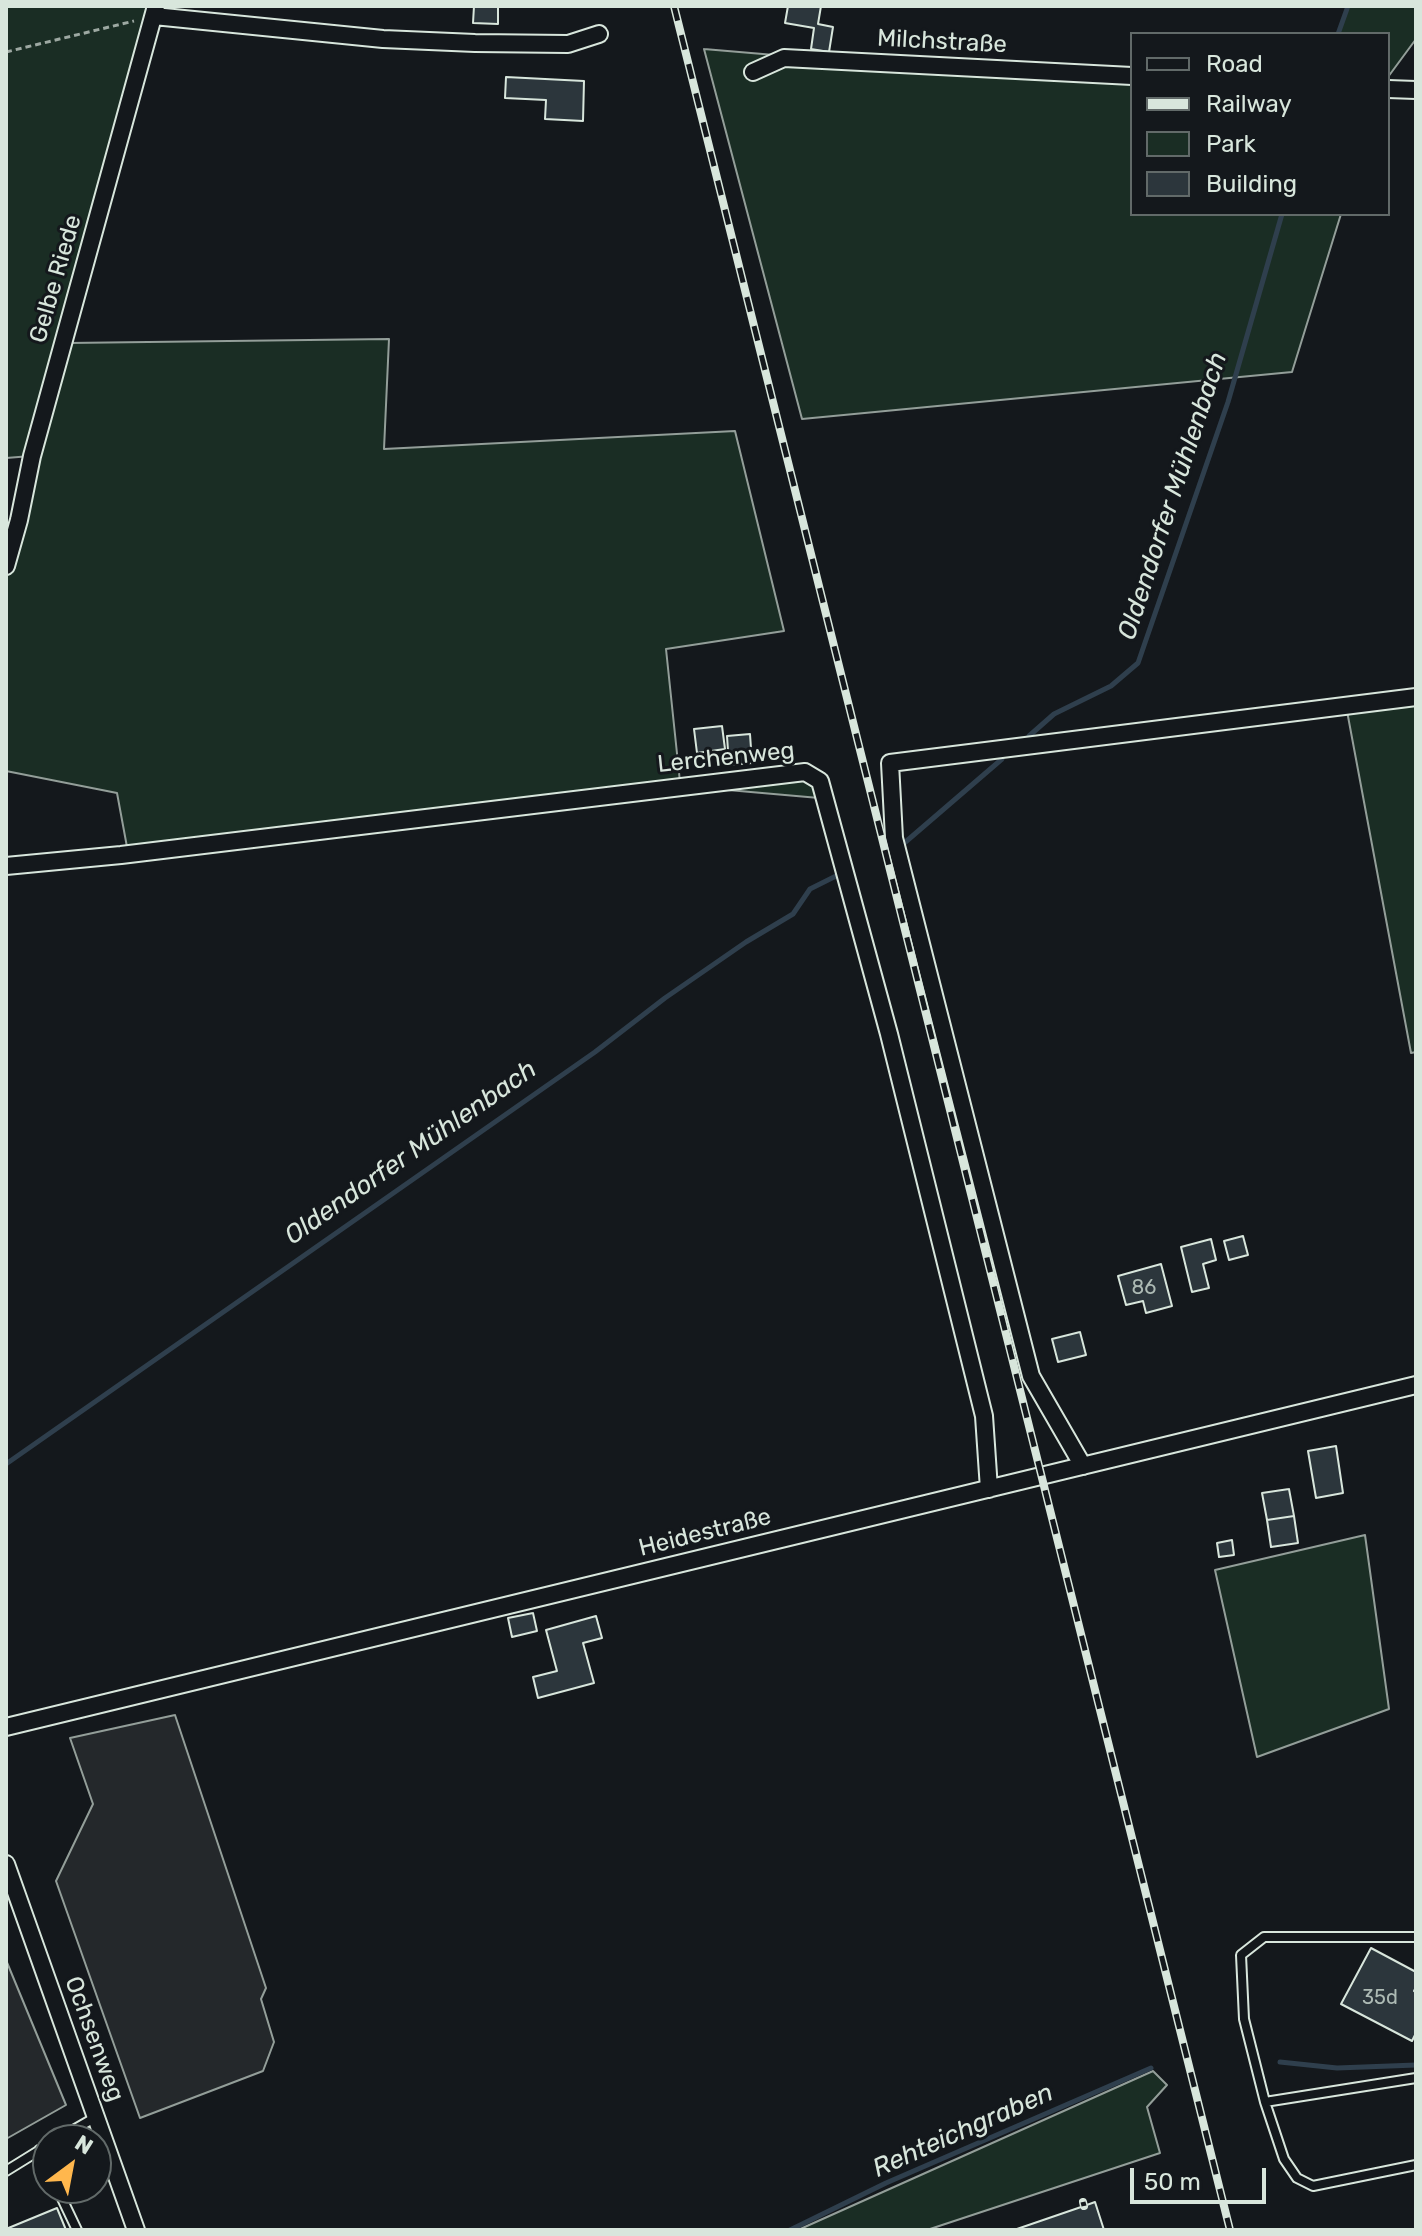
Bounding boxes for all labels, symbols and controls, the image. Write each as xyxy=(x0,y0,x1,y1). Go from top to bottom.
street label: Milchstraße xyxy=(876,24,1008,60)
legend xyxy=(1130,32,1390,216)
text: Road xyxy=(1206,50,1263,78)
text: Railway xyxy=(1206,90,1292,118)
text: Park xyxy=(1206,130,1256,158)
text: Building xyxy=(1206,170,1297,198)
street label: Gelbe Riede xyxy=(24,212,88,346)
water label: Oldendorfer Mühlenbach xyxy=(1112,348,1234,644)
street label: Lerchenweg xyxy=(656,736,796,780)
water label: Oldendorfer Mühlenbach xyxy=(279,1054,543,1252)
house number: 86 xyxy=(1132,1276,1156,1300)
street label: Heidestraße xyxy=(636,1503,774,1563)
street label: Ochsenweg xyxy=(58,1973,130,2105)
house number: 35d xyxy=(1362,1986,1398,2010)
water label: Rehteichgraben xyxy=(868,2077,1058,2185)
north arrow xyxy=(32,2124,112,2204)
text: N xyxy=(70,2129,98,2161)
scale bar xyxy=(1134,2152,1270,2202)
text: 50 m xyxy=(1144,2168,1201,2196)

